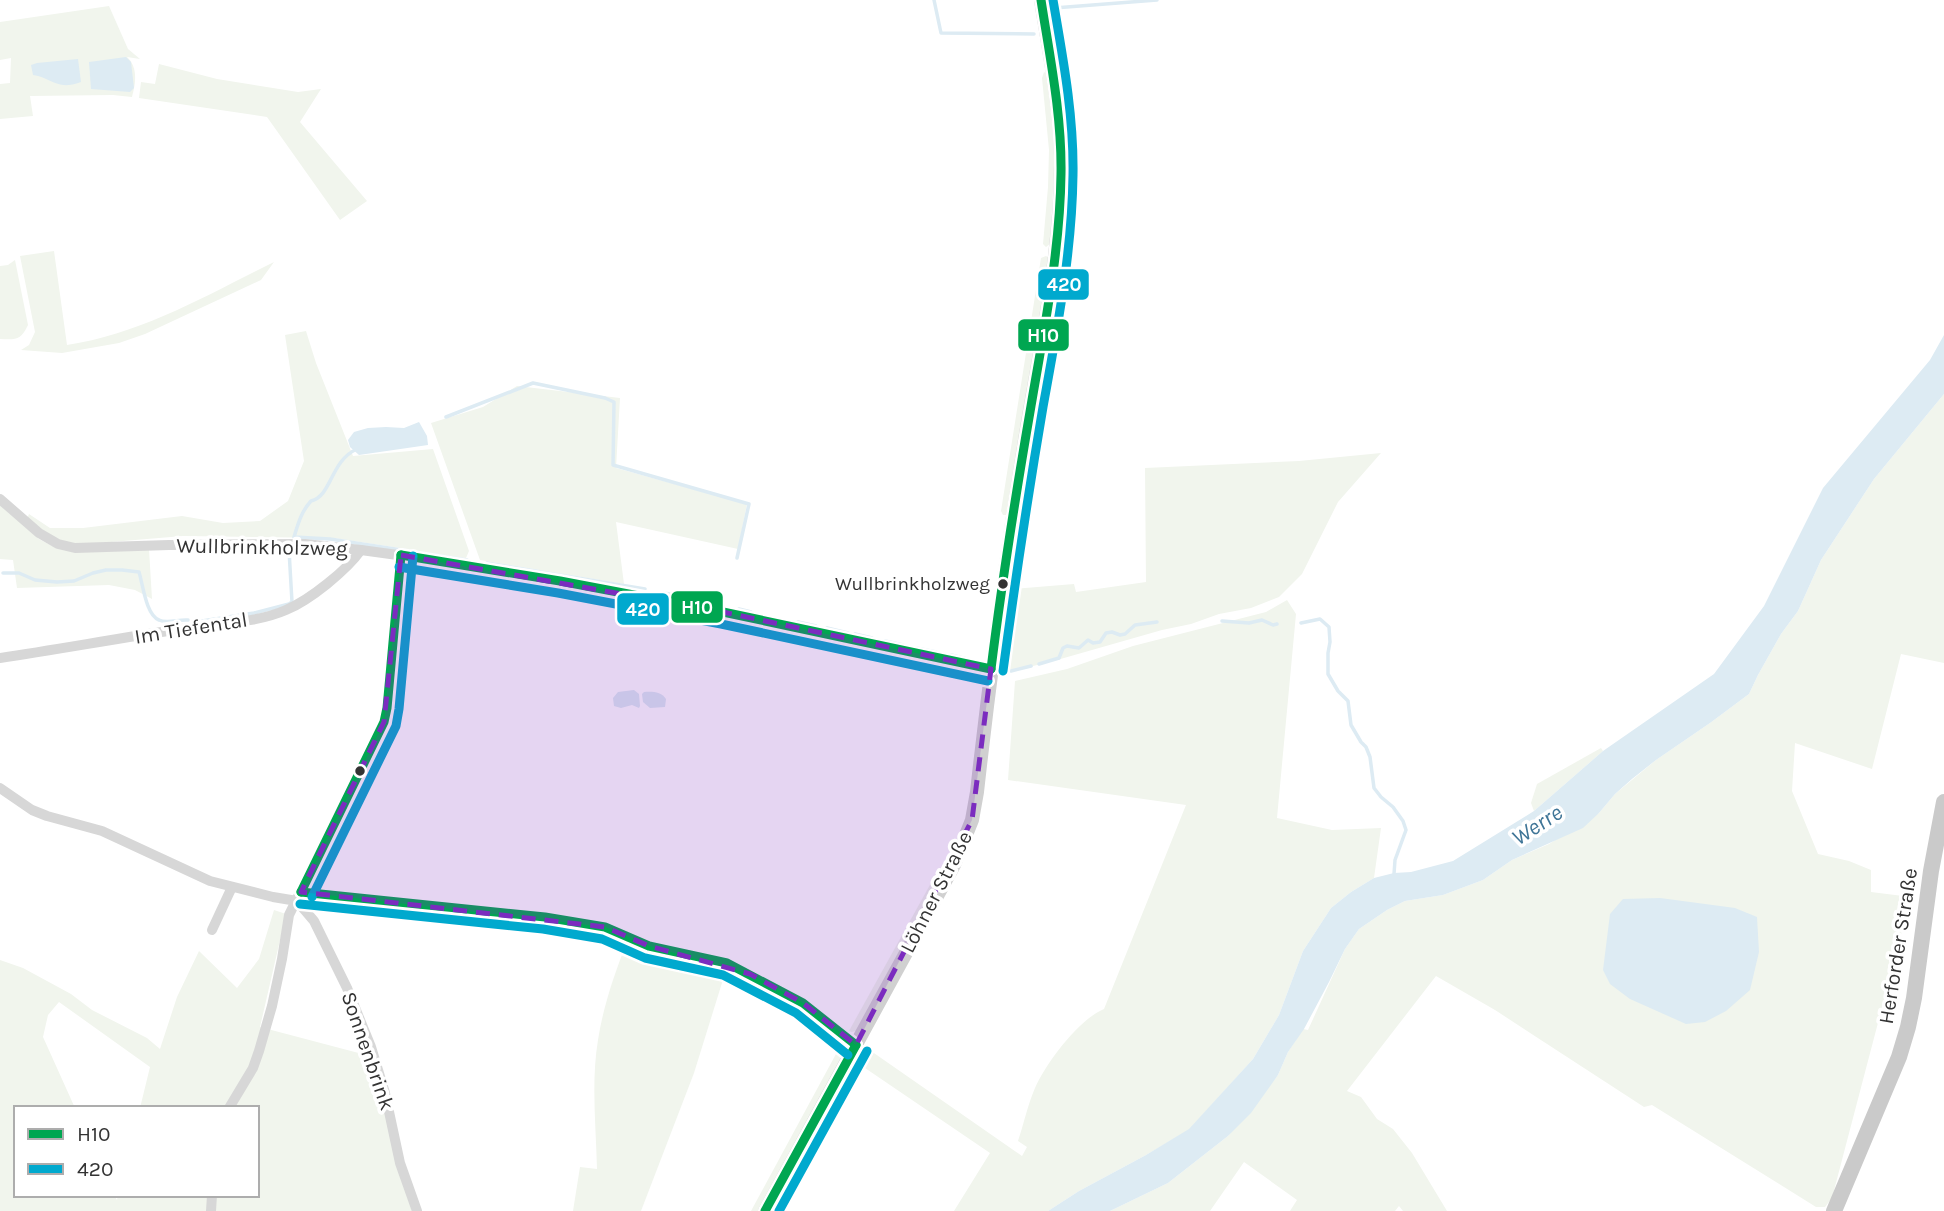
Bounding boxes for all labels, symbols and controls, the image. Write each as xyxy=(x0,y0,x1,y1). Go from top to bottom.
line badge: 420 xyxy=(1037,268,1090,301)
text: 420 xyxy=(1047,274,1081,296)
line badge: H10 xyxy=(1017,318,1070,352)
text: H10 xyxy=(1027,325,1059,347)
street label: Wullbrinkholzweg xyxy=(176,534,348,560)
place label: Wullbrinkholzweg xyxy=(835,573,990,595)
marker: Wullbrinkholzweg xyxy=(996,577,1010,591)
line badge: H10 xyxy=(670,590,724,624)
line badge: 420 xyxy=(616,592,670,626)
text: H10 xyxy=(681,597,713,619)
text: 420 xyxy=(626,599,660,621)
street label: Im Tiefental xyxy=(133,607,249,649)
unlabelled marker xyxy=(353,764,367,778)
water label: Werre xyxy=(1507,799,1568,851)
street label: Löhner Straße xyxy=(895,827,977,957)
street label: Herforder Straße xyxy=(1874,866,1922,1026)
street label: Sonnenbrink xyxy=(337,989,400,1114)
legend xyxy=(14,1106,259,1197)
text: H10 xyxy=(77,1122,110,1146)
text: 420 xyxy=(77,1157,113,1181)

